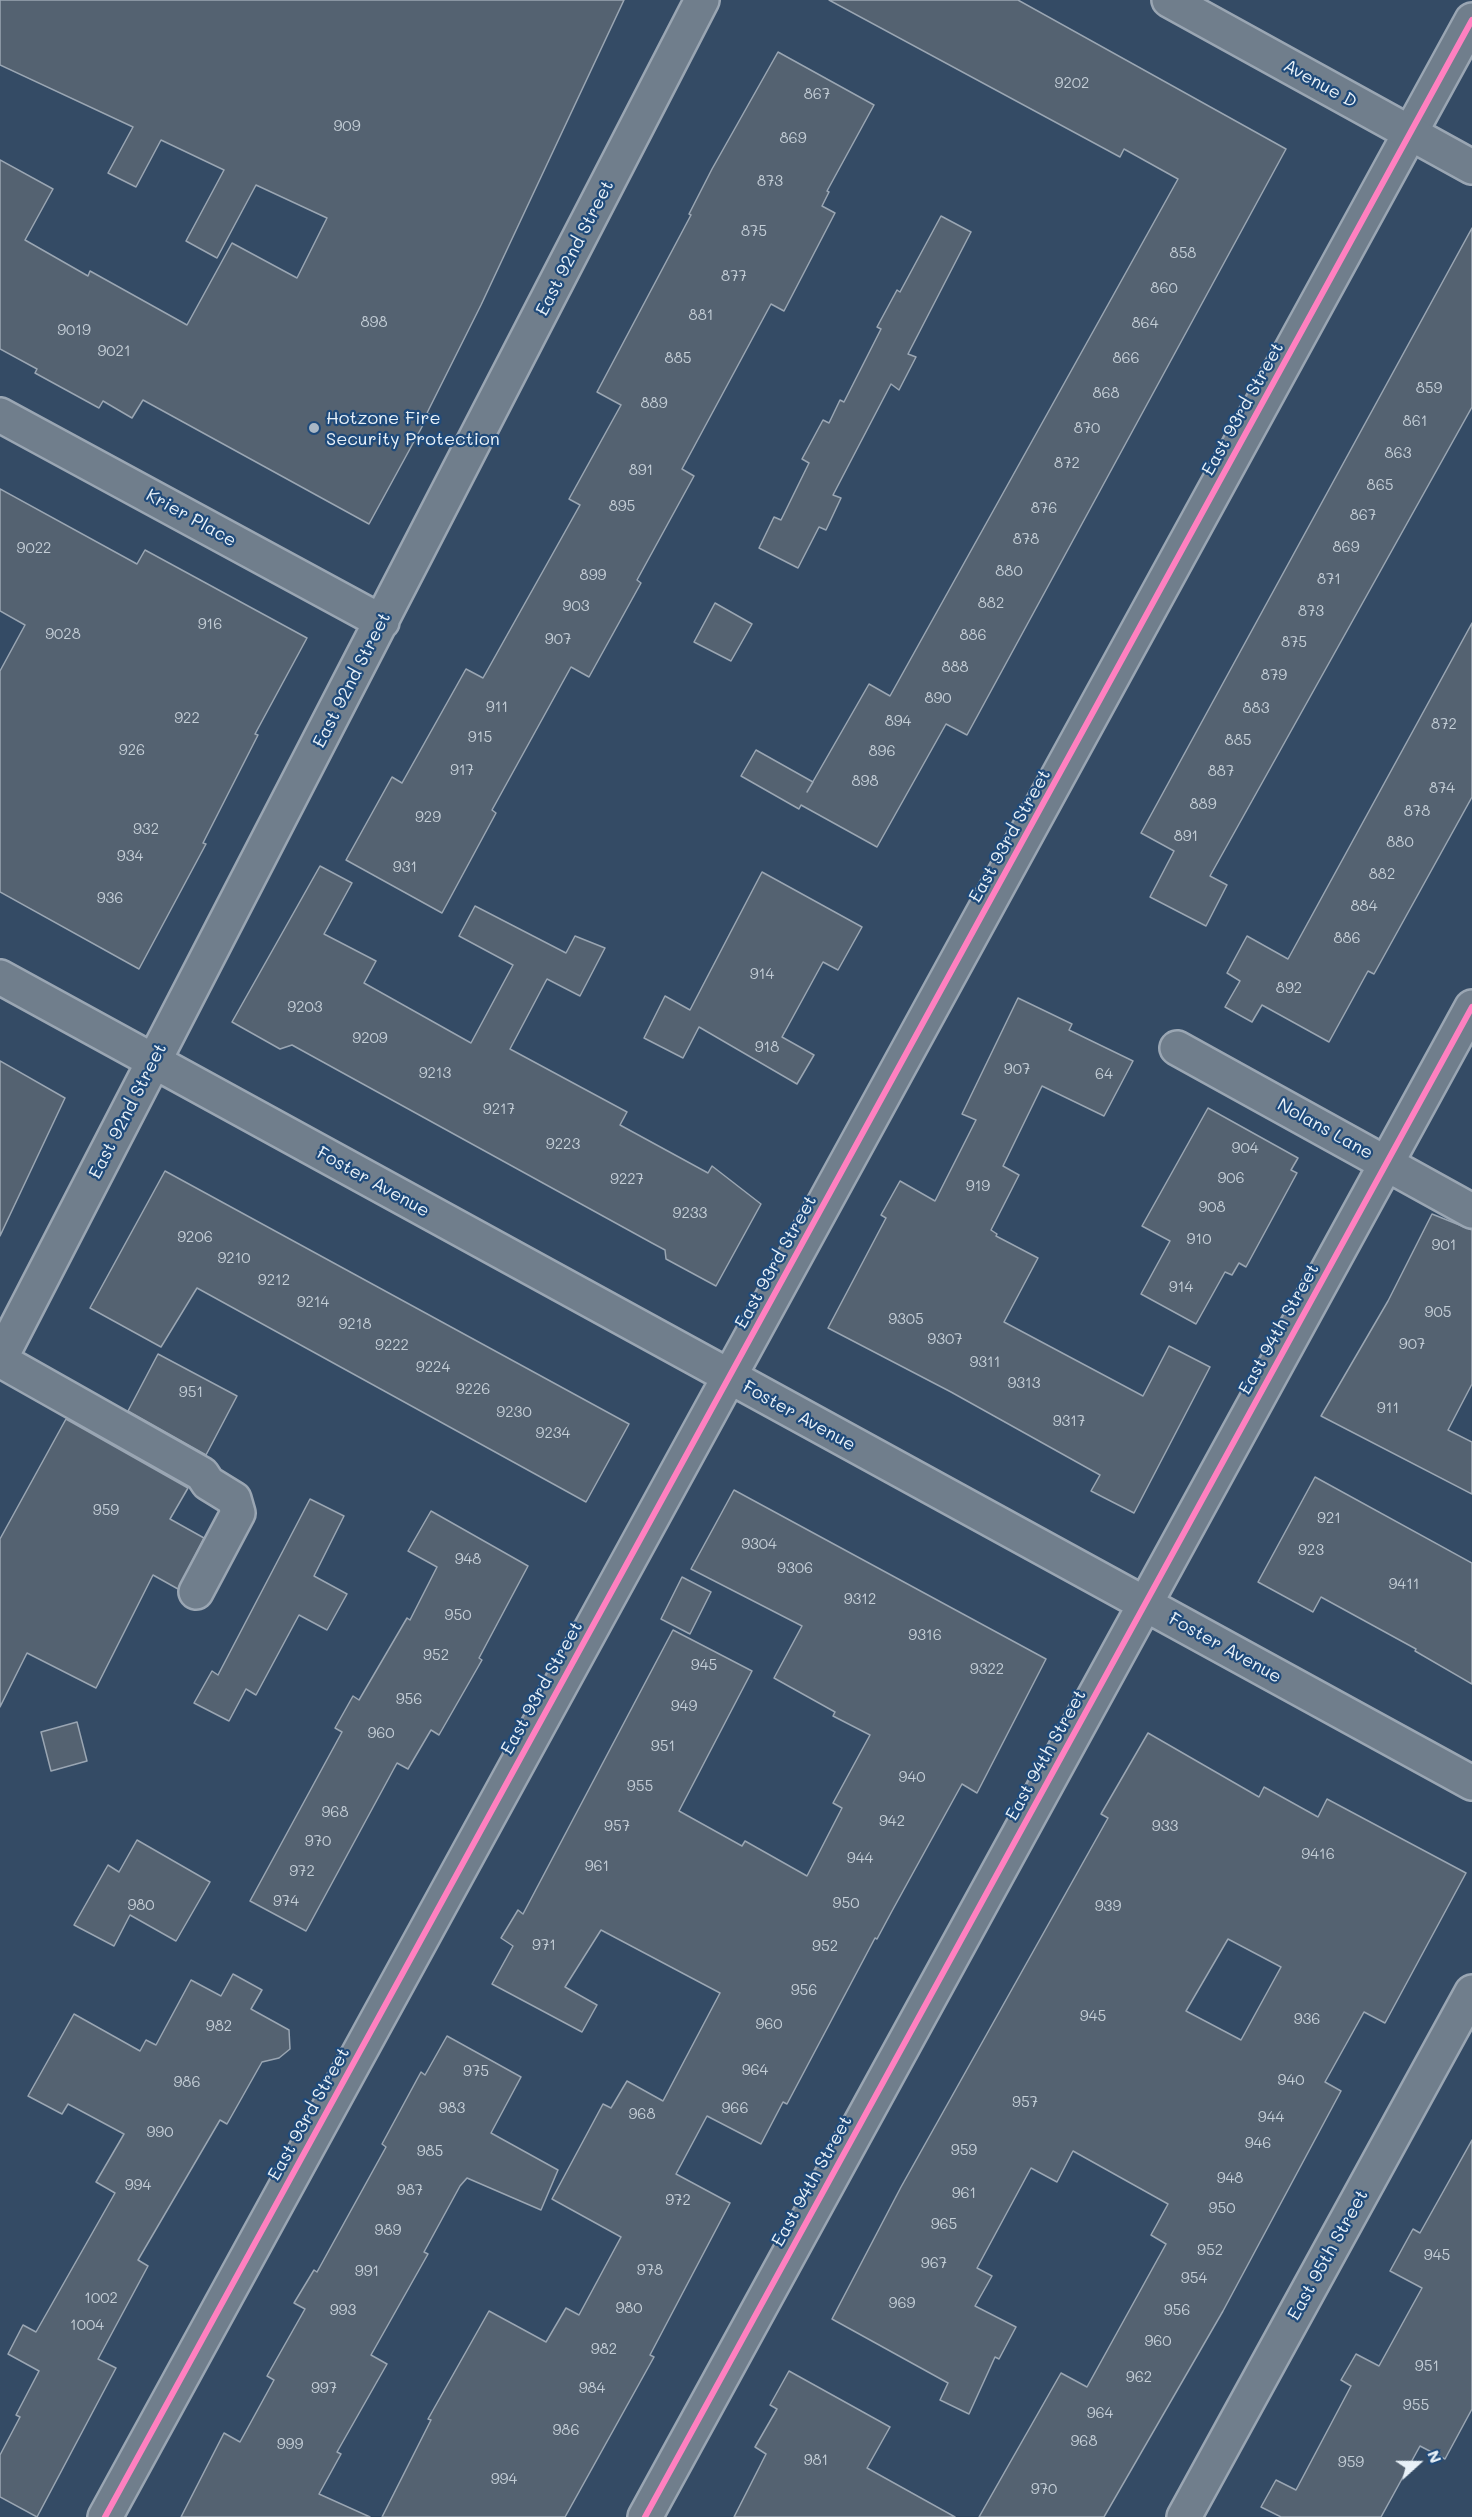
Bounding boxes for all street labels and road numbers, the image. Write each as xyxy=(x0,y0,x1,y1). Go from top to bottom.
street label: Avenue D xyxy=(1280,55,1360,113)
street label: East 92nd Street xyxy=(532,177,618,319)
street label: East 93rd Street xyxy=(1198,339,1288,479)
street label: Krier Place xyxy=(142,484,240,552)
street label: East 92nd Street xyxy=(309,609,395,751)
street label: East 93rd Street xyxy=(965,766,1055,906)
street label: East 92nd Street xyxy=(85,1040,171,1182)
street label: Nolans Lane xyxy=(1273,1094,1377,1164)
street label: Foster Avenue xyxy=(313,1142,433,1222)
street label: East 93rd Street xyxy=(731,1192,821,1332)
street label: East 94th Street xyxy=(1234,1260,1324,1398)
street label: Foster Avenue xyxy=(739,1376,859,1456)
street label: Foster Avenue xyxy=(1165,1608,1285,1688)
street label: East 93rd Street xyxy=(497,1618,587,1758)
street label: East 94th Street xyxy=(1001,1686,1091,1824)
street label: East 93rd Street xyxy=(264,2044,354,2184)
street label: East 94th Street xyxy=(767,2112,857,2250)
street label: East 95th Street xyxy=(1283,2186,1373,2324)

